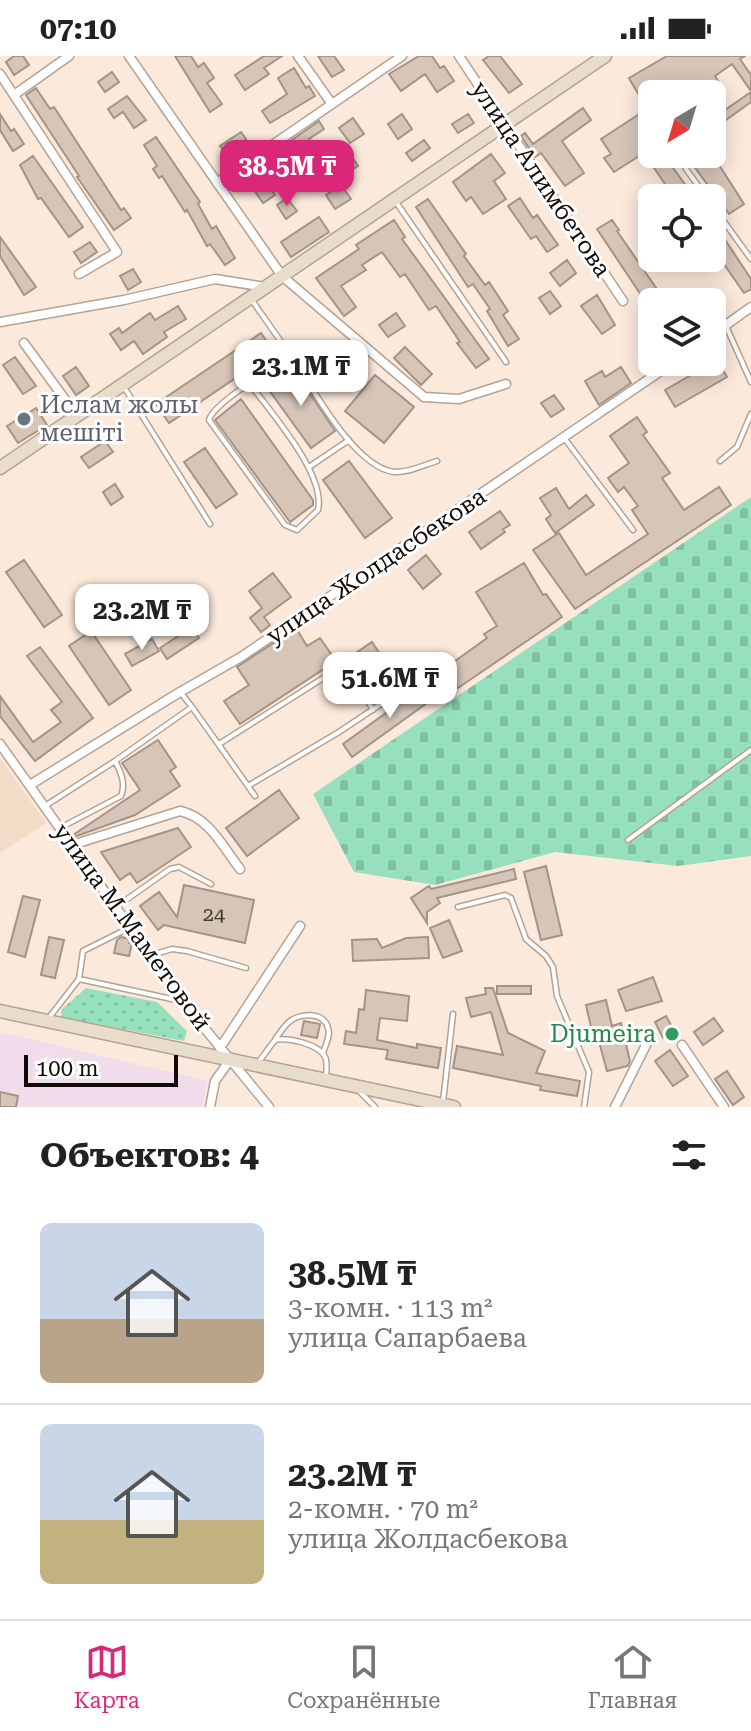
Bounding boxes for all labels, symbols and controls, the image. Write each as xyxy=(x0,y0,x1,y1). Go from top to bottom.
text: 07:10 xyxy=(40,11,117,46)
street label: улица Алимбетова xyxy=(465,76,617,282)
north arrow xyxy=(638,80,726,168)
map controls xyxy=(638,80,726,376)
pin: 38.5M ₸ xyxy=(213,140,361,208)
text: 38.5M ₸ xyxy=(238,151,336,181)
button: locate xyxy=(638,184,726,272)
button: layers xyxy=(638,288,726,376)
pin: 23.1M ₸ xyxy=(227,340,375,408)
text: 23.1M ₸ xyxy=(252,351,350,381)
place label: Ислам жолы мешіті xyxy=(40,391,199,447)
marker: Ислам жолы мешіті xyxy=(15,410,33,428)
street label: улица Жолдасбекова xyxy=(261,482,491,650)
pin: 23.2M ₸ xyxy=(68,584,216,652)
text: 23.2M ₸ xyxy=(93,595,191,625)
pin: 51.6M ₸ xyxy=(316,652,464,720)
text: 51.6M ₸ xyxy=(341,663,439,693)
street label: улица М.Маметовой xyxy=(47,818,217,1036)
house number: 24 xyxy=(203,902,226,926)
place label: Djumeira xyxy=(550,1020,656,1048)
marker: Djumeira xyxy=(663,1025,681,1043)
scale bar xyxy=(24,1051,178,1087)
text: 100 m xyxy=(36,1056,99,1081)
icon: filters xyxy=(667,1133,711,1177)
text: Объектов: 4 xyxy=(40,1135,259,1175)
text: 38.5M ₸ xyxy=(288,1253,416,1293)
icon: home xyxy=(104,1255,200,1351)
text: 3-комн. · 113 m² xyxy=(288,1293,493,1323)
text: улица Сапарбаева xyxy=(288,1323,527,1353)
text: 23.2M ₸ xyxy=(288,1454,416,1494)
icon: home xyxy=(104,1456,200,1552)
text: 2-комн. · 70 m² xyxy=(288,1494,478,1524)
text: улица Жолдасбекова xyxy=(288,1524,568,1554)
tab: Карта xyxy=(74,1640,140,1713)
tab: Сохранённые xyxy=(287,1640,440,1713)
tab: Главная xyxy=(588,1640,677,1713)

